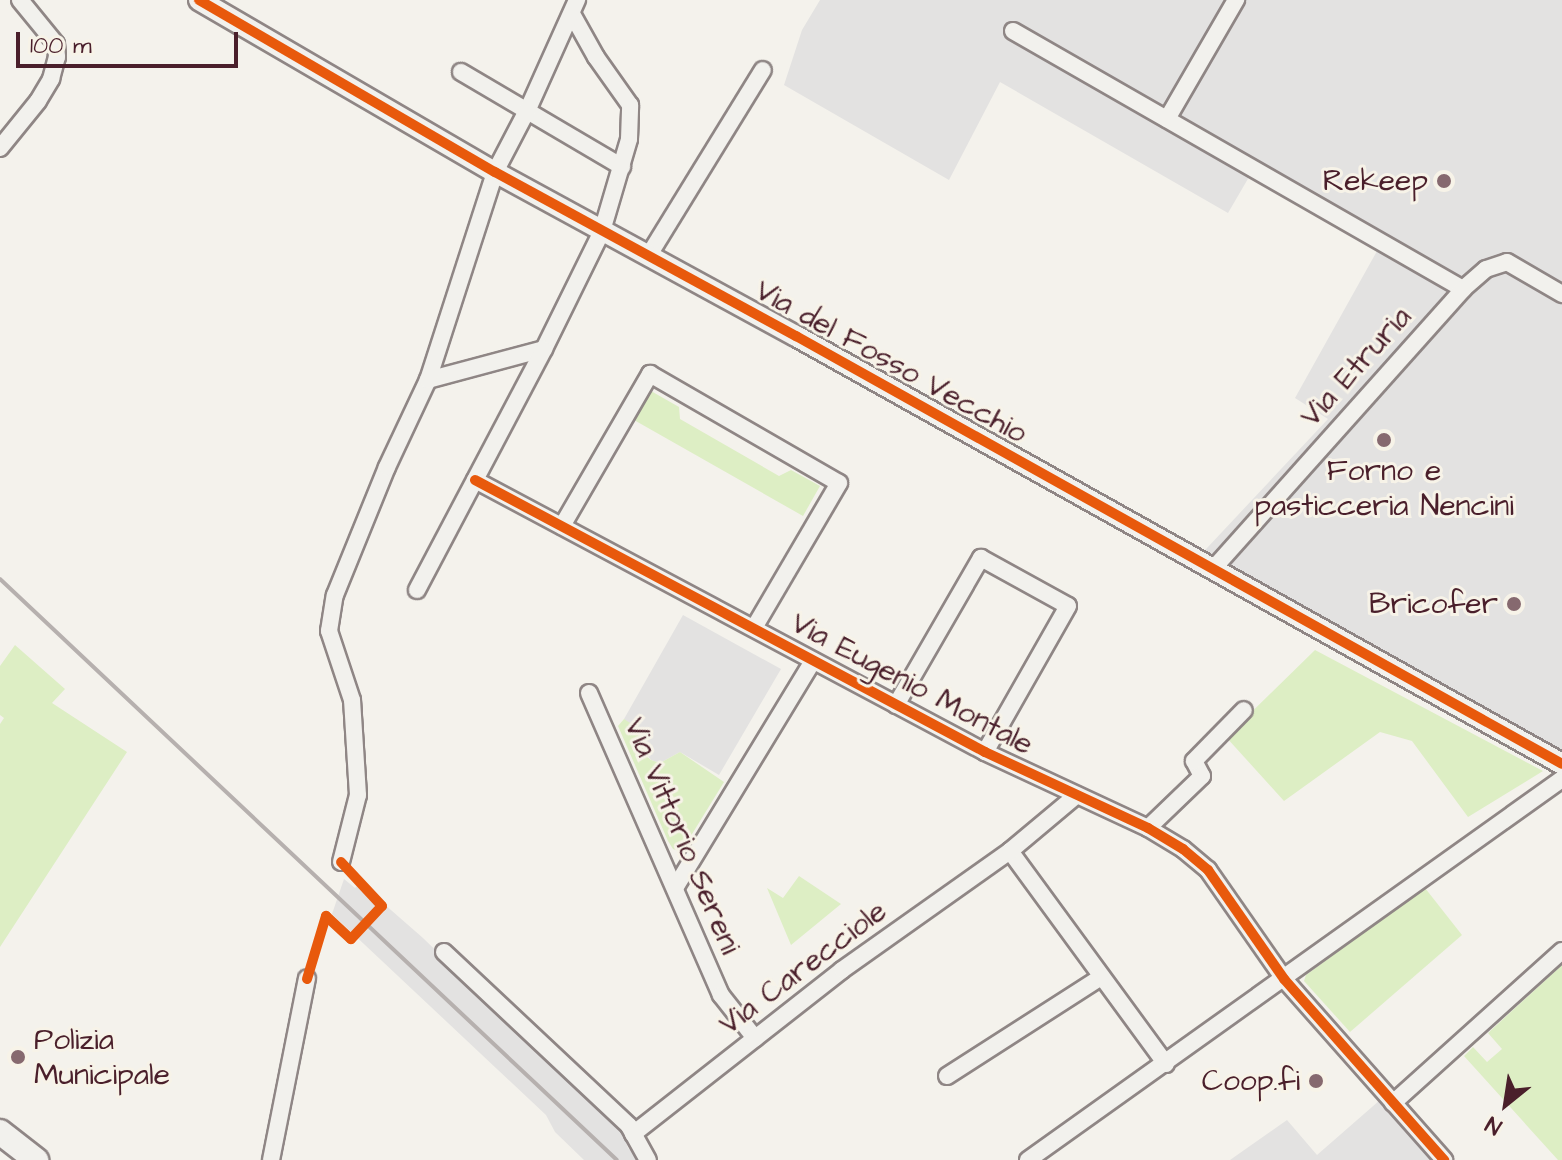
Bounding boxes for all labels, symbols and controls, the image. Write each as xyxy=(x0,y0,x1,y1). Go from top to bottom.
scale bar xyxy=(20,16,242,66)
text: 100 m xyxy=(30,29,92,63)
place label: Rekeep xyxy=(1323,163,1428,199)
marker: Rekeep xyxy=(1435,172,1453,190)
street label: Via del Fosso Vecchio xyxy=(749,272,1033,452)
street label: Via Etruria xyxy=(1293,300,1419,434)
marker: Forno e pasticceria Nencini xyxy=(1375,431,1393,449)
place label: Forno e pasticceria Nencini xyxy=(1254,453,1514,524)
place label: Bricofer xyxy=(1369,586,1498,622)
marker: Bricofer xyxy=(1505,595,1523,613)
street label: Via Eugenio Montale xyxy=(785,605,1039,763)
street label: Via Vittorio Sereni xyxy=(616,713,748,959)
street label: Via Carecciole xyxy=(712,893,894,1043)
place label: Polizia Municipale xyxy=(34,1022,170,1092)
marker: Polizia Municipale xyxy=(9,1048,27,1066)
place label: Coop.fi xyxy=(1202,1063,1300,1099)
north arrow xyxy=(1466,1064,1546,1144)
marker: Coop.fi xyxy=(1307,1072,1325,1090)
text: N xyxy=(1480,1108,1507,1142)

